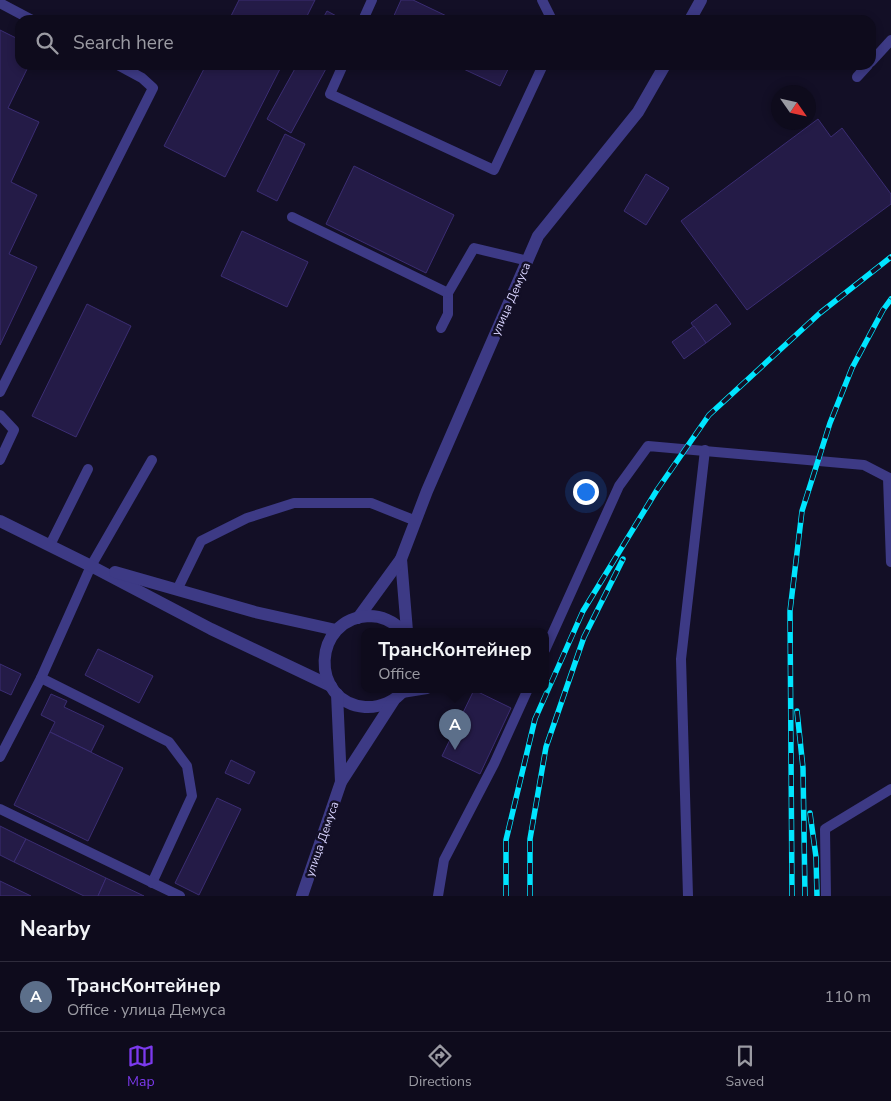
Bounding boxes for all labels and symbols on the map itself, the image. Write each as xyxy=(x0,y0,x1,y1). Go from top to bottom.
north arrow xyxy=(771,85,816,130)
street label: улица Демуса xyxy=(488,260,534,338)
your location xyxy=(573,479,599,505)
pin: A xyxy=(439,709,471,750)
street label: улица Демуса xyxy=(302,799,342,879)

